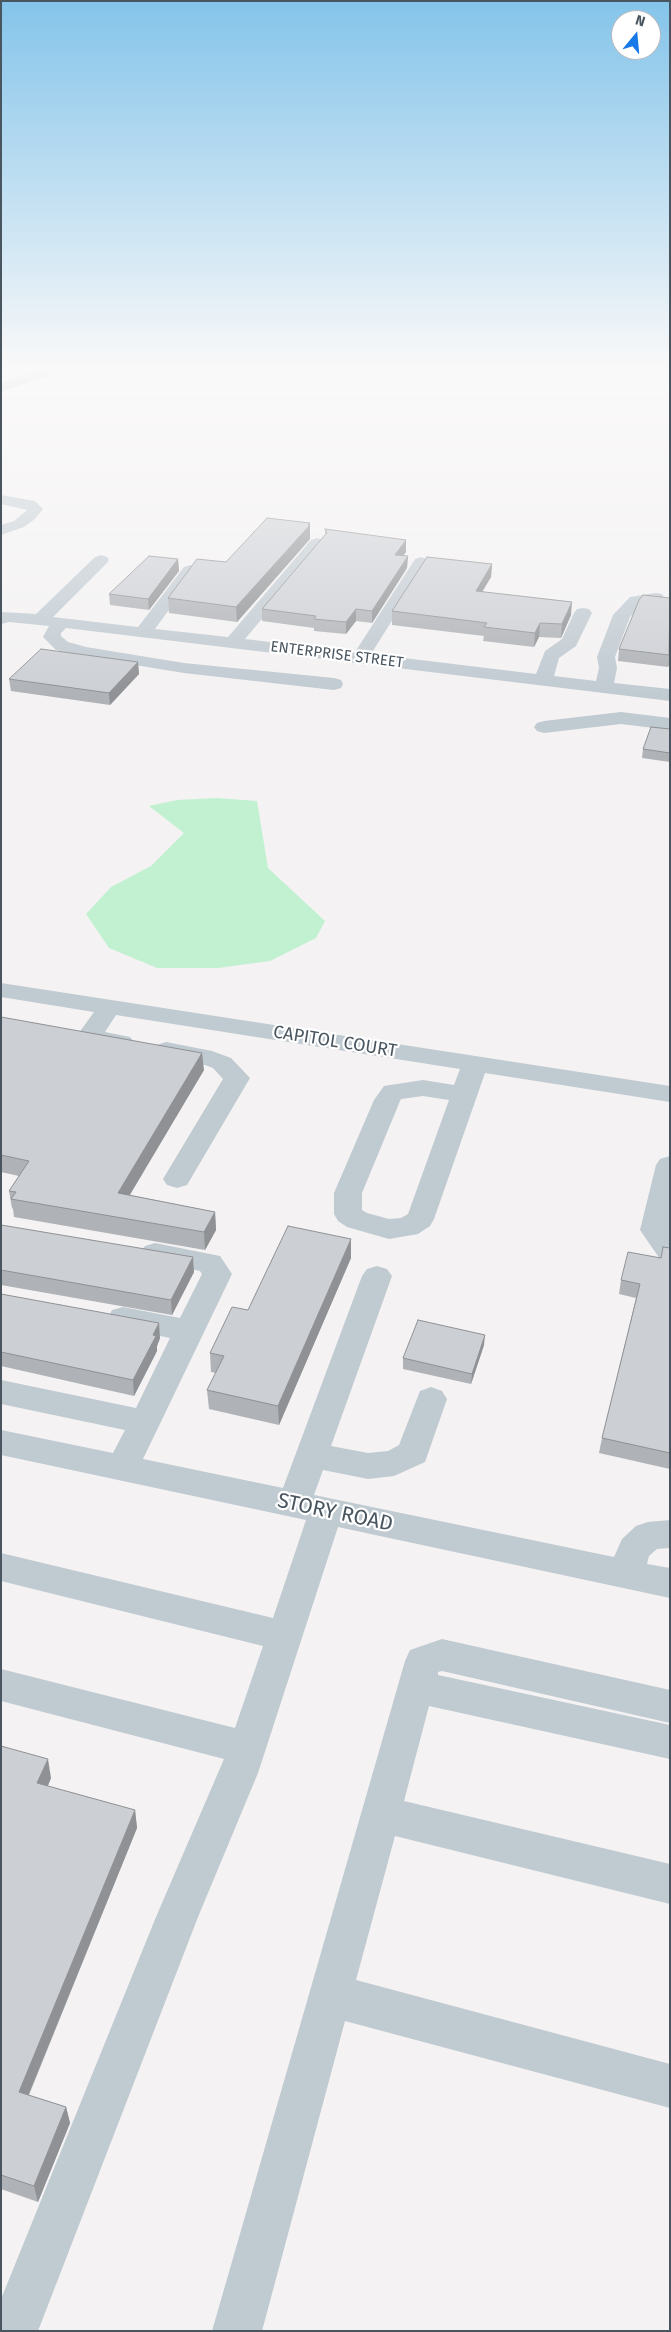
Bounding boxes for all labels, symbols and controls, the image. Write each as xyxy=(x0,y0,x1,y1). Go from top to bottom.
north arrow xyxy=(611,10,661,60)
text: N xyxy=(633,12,647,31)
street label: ENTERPRISE STREET xyxy=(269,638,405,672)
street label: CAPITOL COURT xyxy=(272,1022,398,1062)
street label: STORY ROAD xyxy=(275,1488,395,1538)

